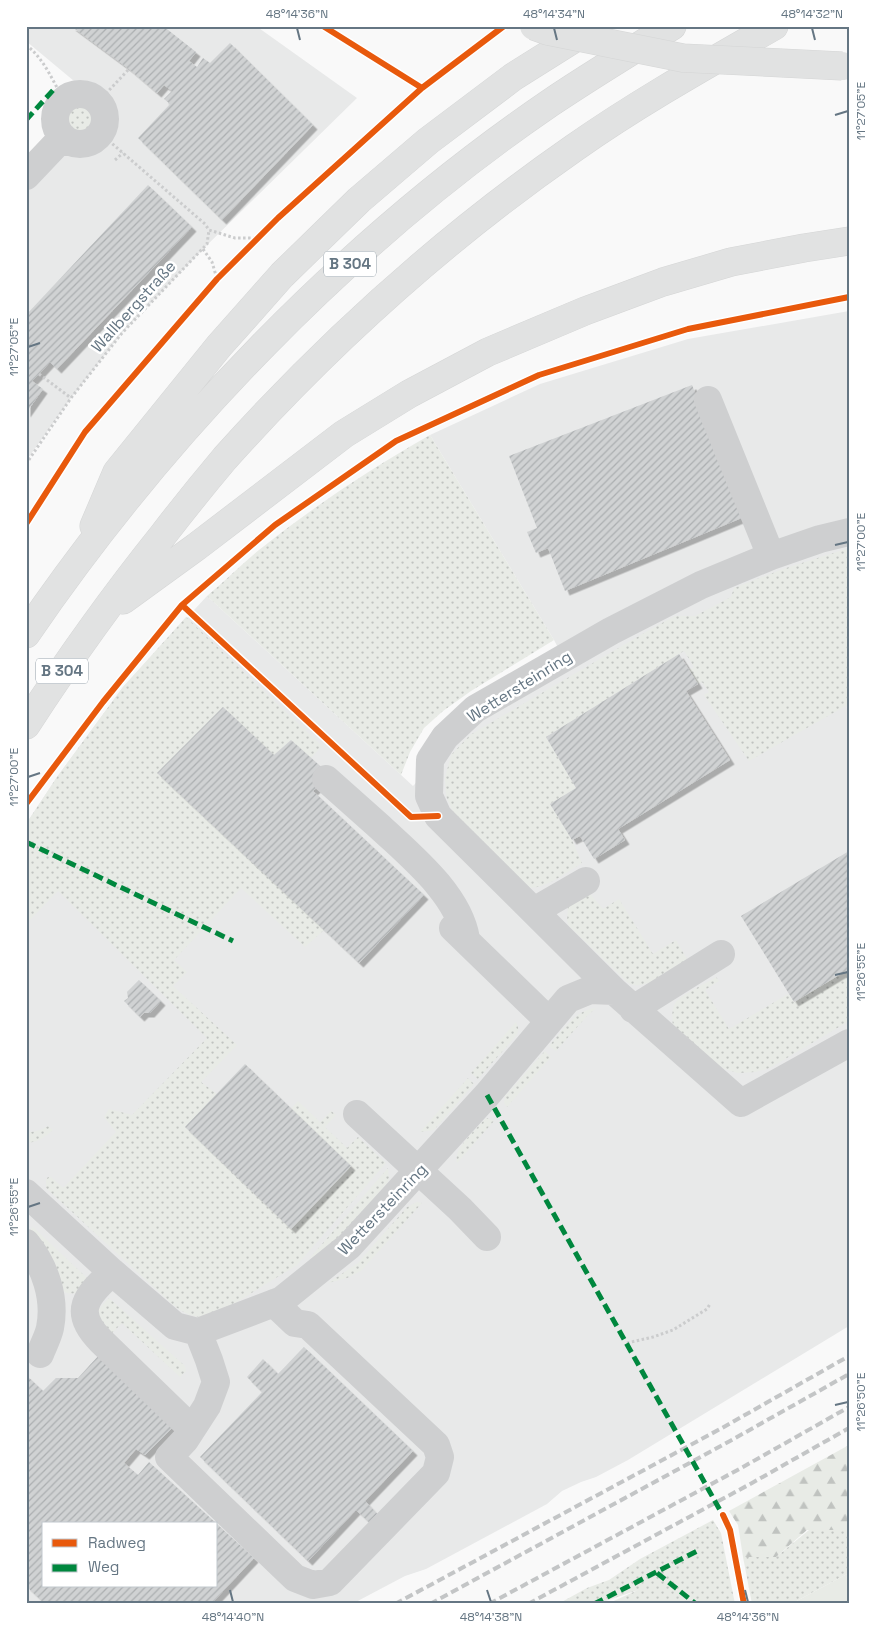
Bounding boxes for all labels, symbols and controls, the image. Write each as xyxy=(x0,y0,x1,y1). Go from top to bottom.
text: 48°14'36"N xyxy=(266,6,328,22)
text: 48°14'34"N xyxy=(523,6,585,22)
text: 48°14'32"N xyxy=(781,6,843,22)
text: 11°27'05"E xyxy=(853,82,869,140)
road number: B 304 xyxy=(324,252,376,276)
street label: Wallbergstraße xyxy=(87,256,180,357)
text: 11°27'05"E xyxy=(6,318,22,376)
text: 11°27'00"E xyxy=(853,512,869,571)
street label: Wettersteinring xyxy=(463,646,576,727)
road number: B 304 xyxy=(36,658,88,684)
text: 11°27'00"E xyxy=(6,747,22,806)
text: 11°26'55"E xyxy=(853,943,869,1001)
street label: Wettersteinring xyxy=(333,1159,431,1260)
text: 11°26'55"E xyxy=(6,1178,22,1236)
text: 11°26'50"E xyxy=(853,1372,869,1431)
legend xyxy=(42,1522,218,1588)
text: Radweg xyxy=(88,1533,146,1552)
text: Weg xyxy=(88,1557,119,1576)
text: 48°14'40"N xyxy=(202,1609,264,1625)
text: 48°14'38"N xyxy=(460,1609,522,1625)
text: 48°14'36"N xyxy=(717,1609,779,1625)

